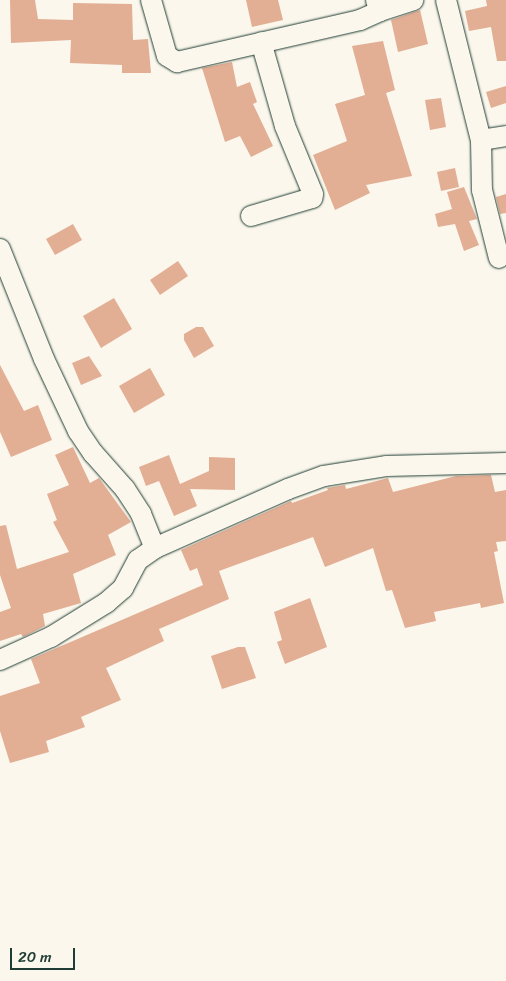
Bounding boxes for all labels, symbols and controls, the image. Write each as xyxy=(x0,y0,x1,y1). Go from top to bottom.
scale bar xyxy=(12,938,78,970)
text: 20 m xyxy=(18,944,52,970)

